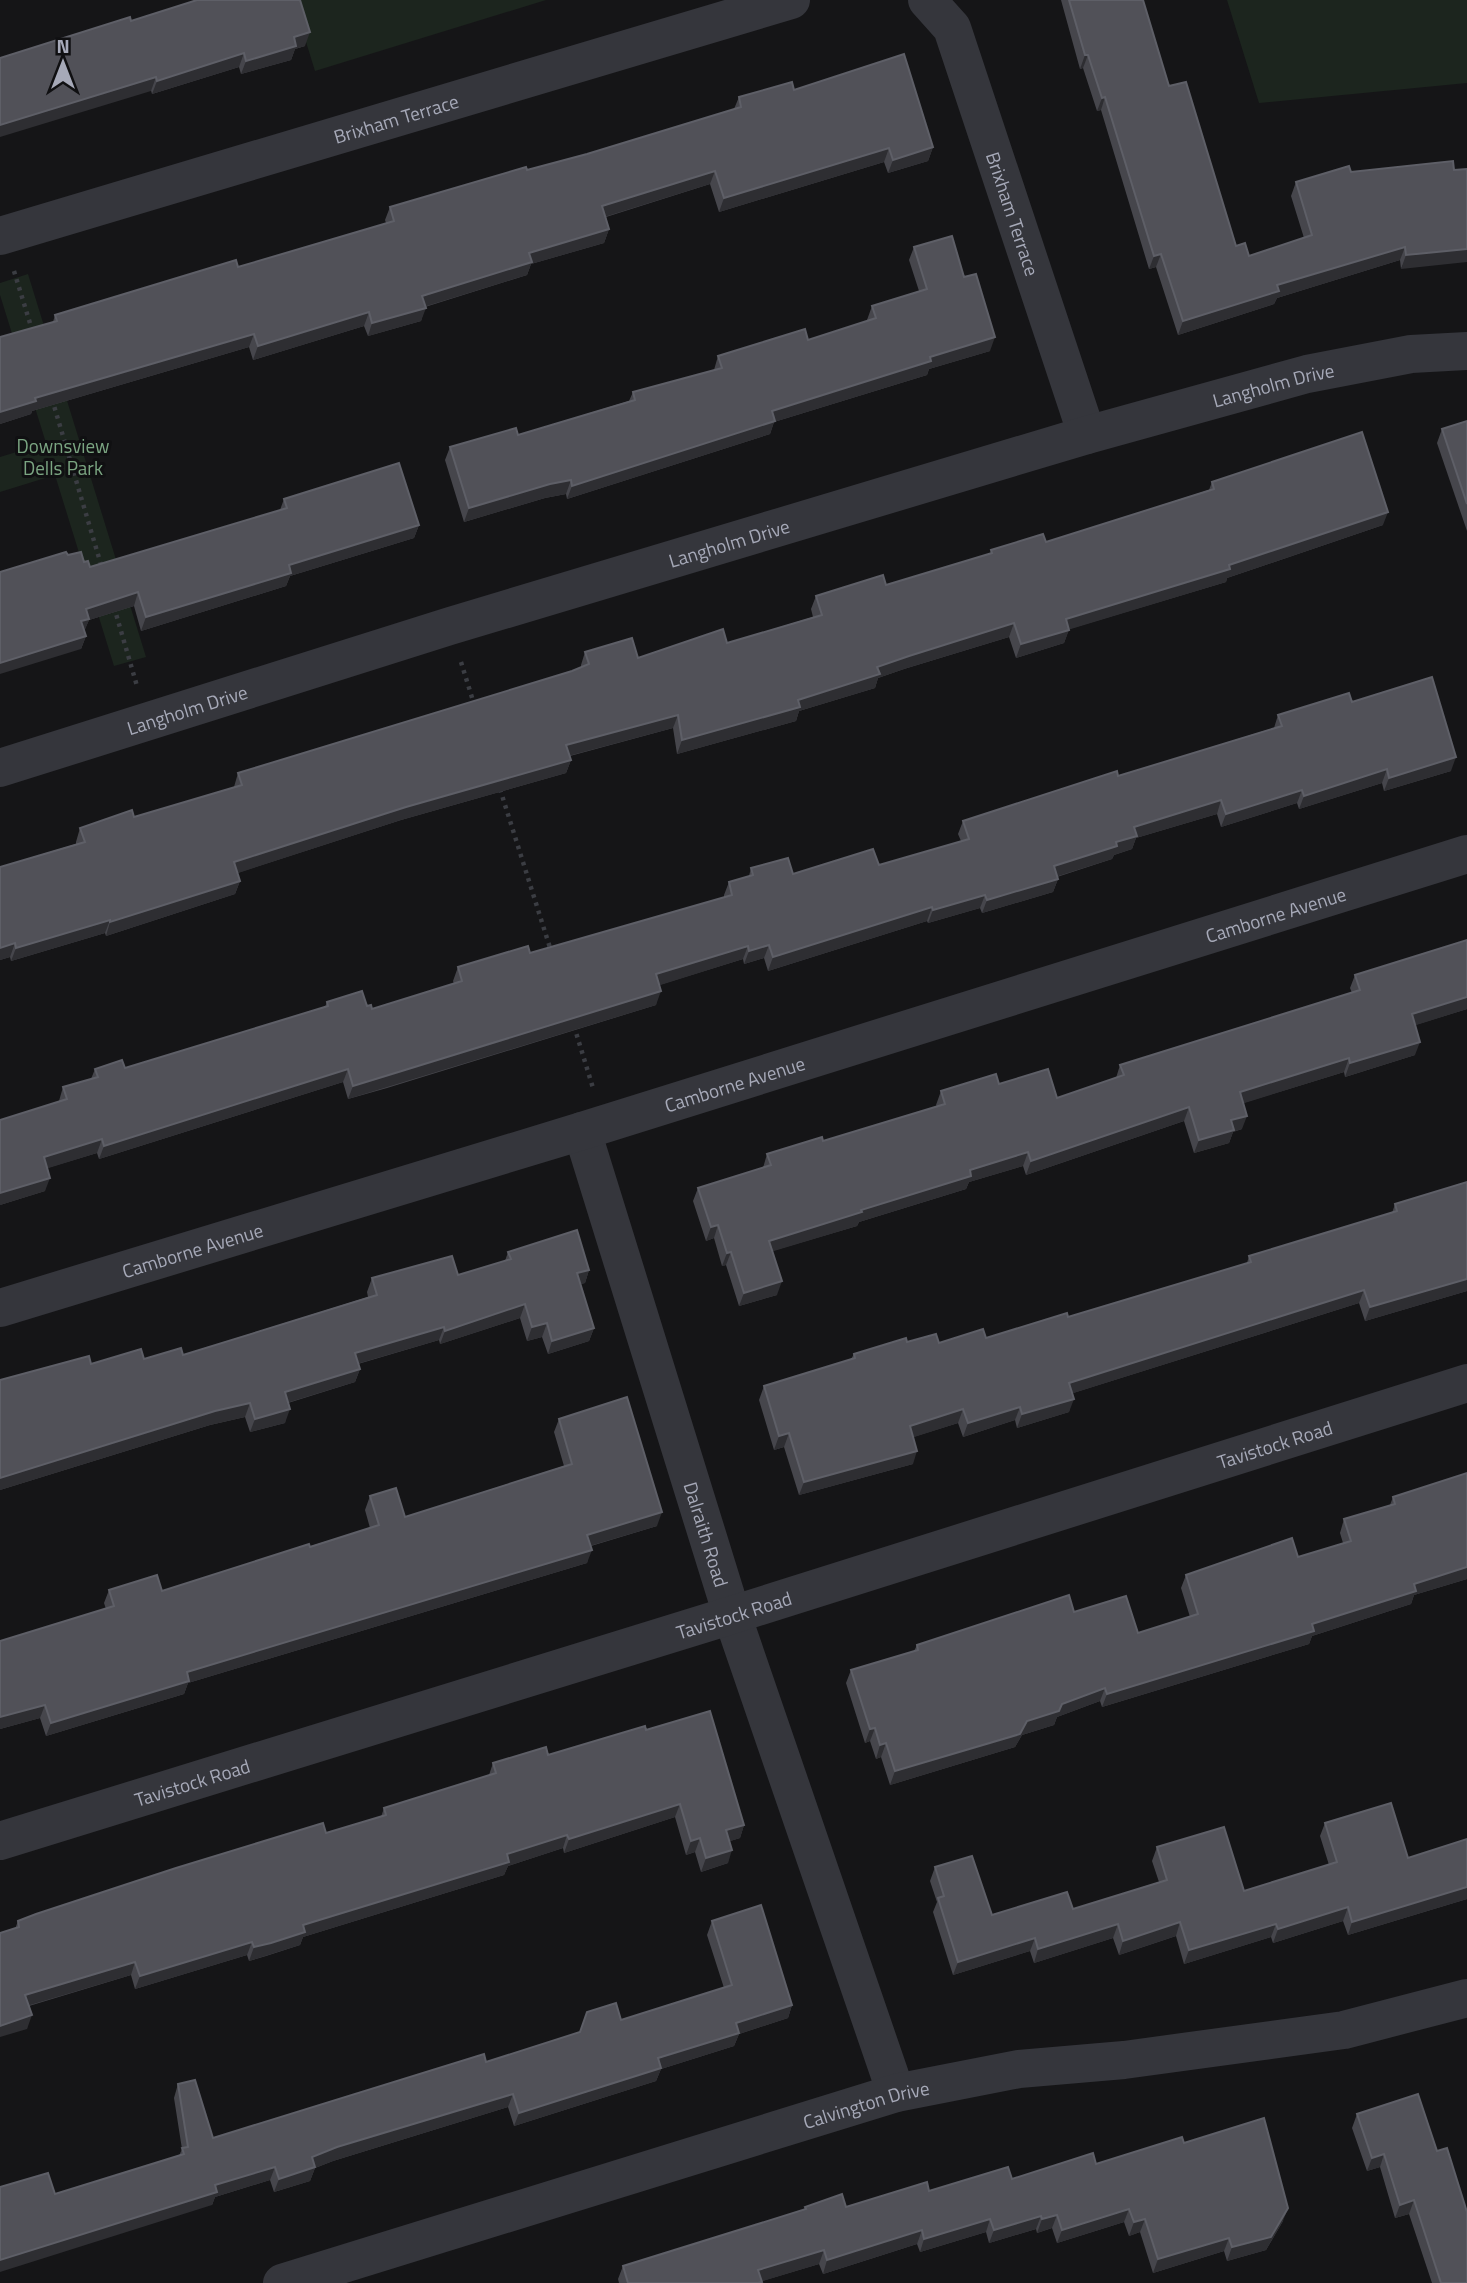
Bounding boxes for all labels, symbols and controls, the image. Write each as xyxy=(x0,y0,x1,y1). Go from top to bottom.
north arrow xyxy=(28,28,98,98)
text: N xyxy=(56,31,70,60)
street label: Brixham Terrace xyxy=(330,86,462,150)
street label: Brixham Terrace xyxy=(979,148,1048,279)
street label: Langholm Drive xyxy=(1209,355,1337,414)
park label: Downsview Dells Park xyxy=(17,431,109,482)
street label: Langholm Drive xyxy=(665,511,793,574)
street label: Langholm Drive xyxy=(123,676,251,742)
street label: Camborne Avenue xyxy=(1202,878,1349,950)
street label: Camborne Avenue xyxy=(660,1048,808,1119)
street label: Camborne Avenue xyxy=(118,1214,266,1285)
street label: Tavistock Road xyxy=(1213,1412,1336,1476)
street label: Dalraith Road xyxy=(677,1478,737,1590)
street label: Tavistock Road xyxy=(672,1583,795,1646)
street label: Tavistock Road xyxy=(131,1750,253,1813)
street label: Calvington Drive xyxy=(799,2072,932,2135)

